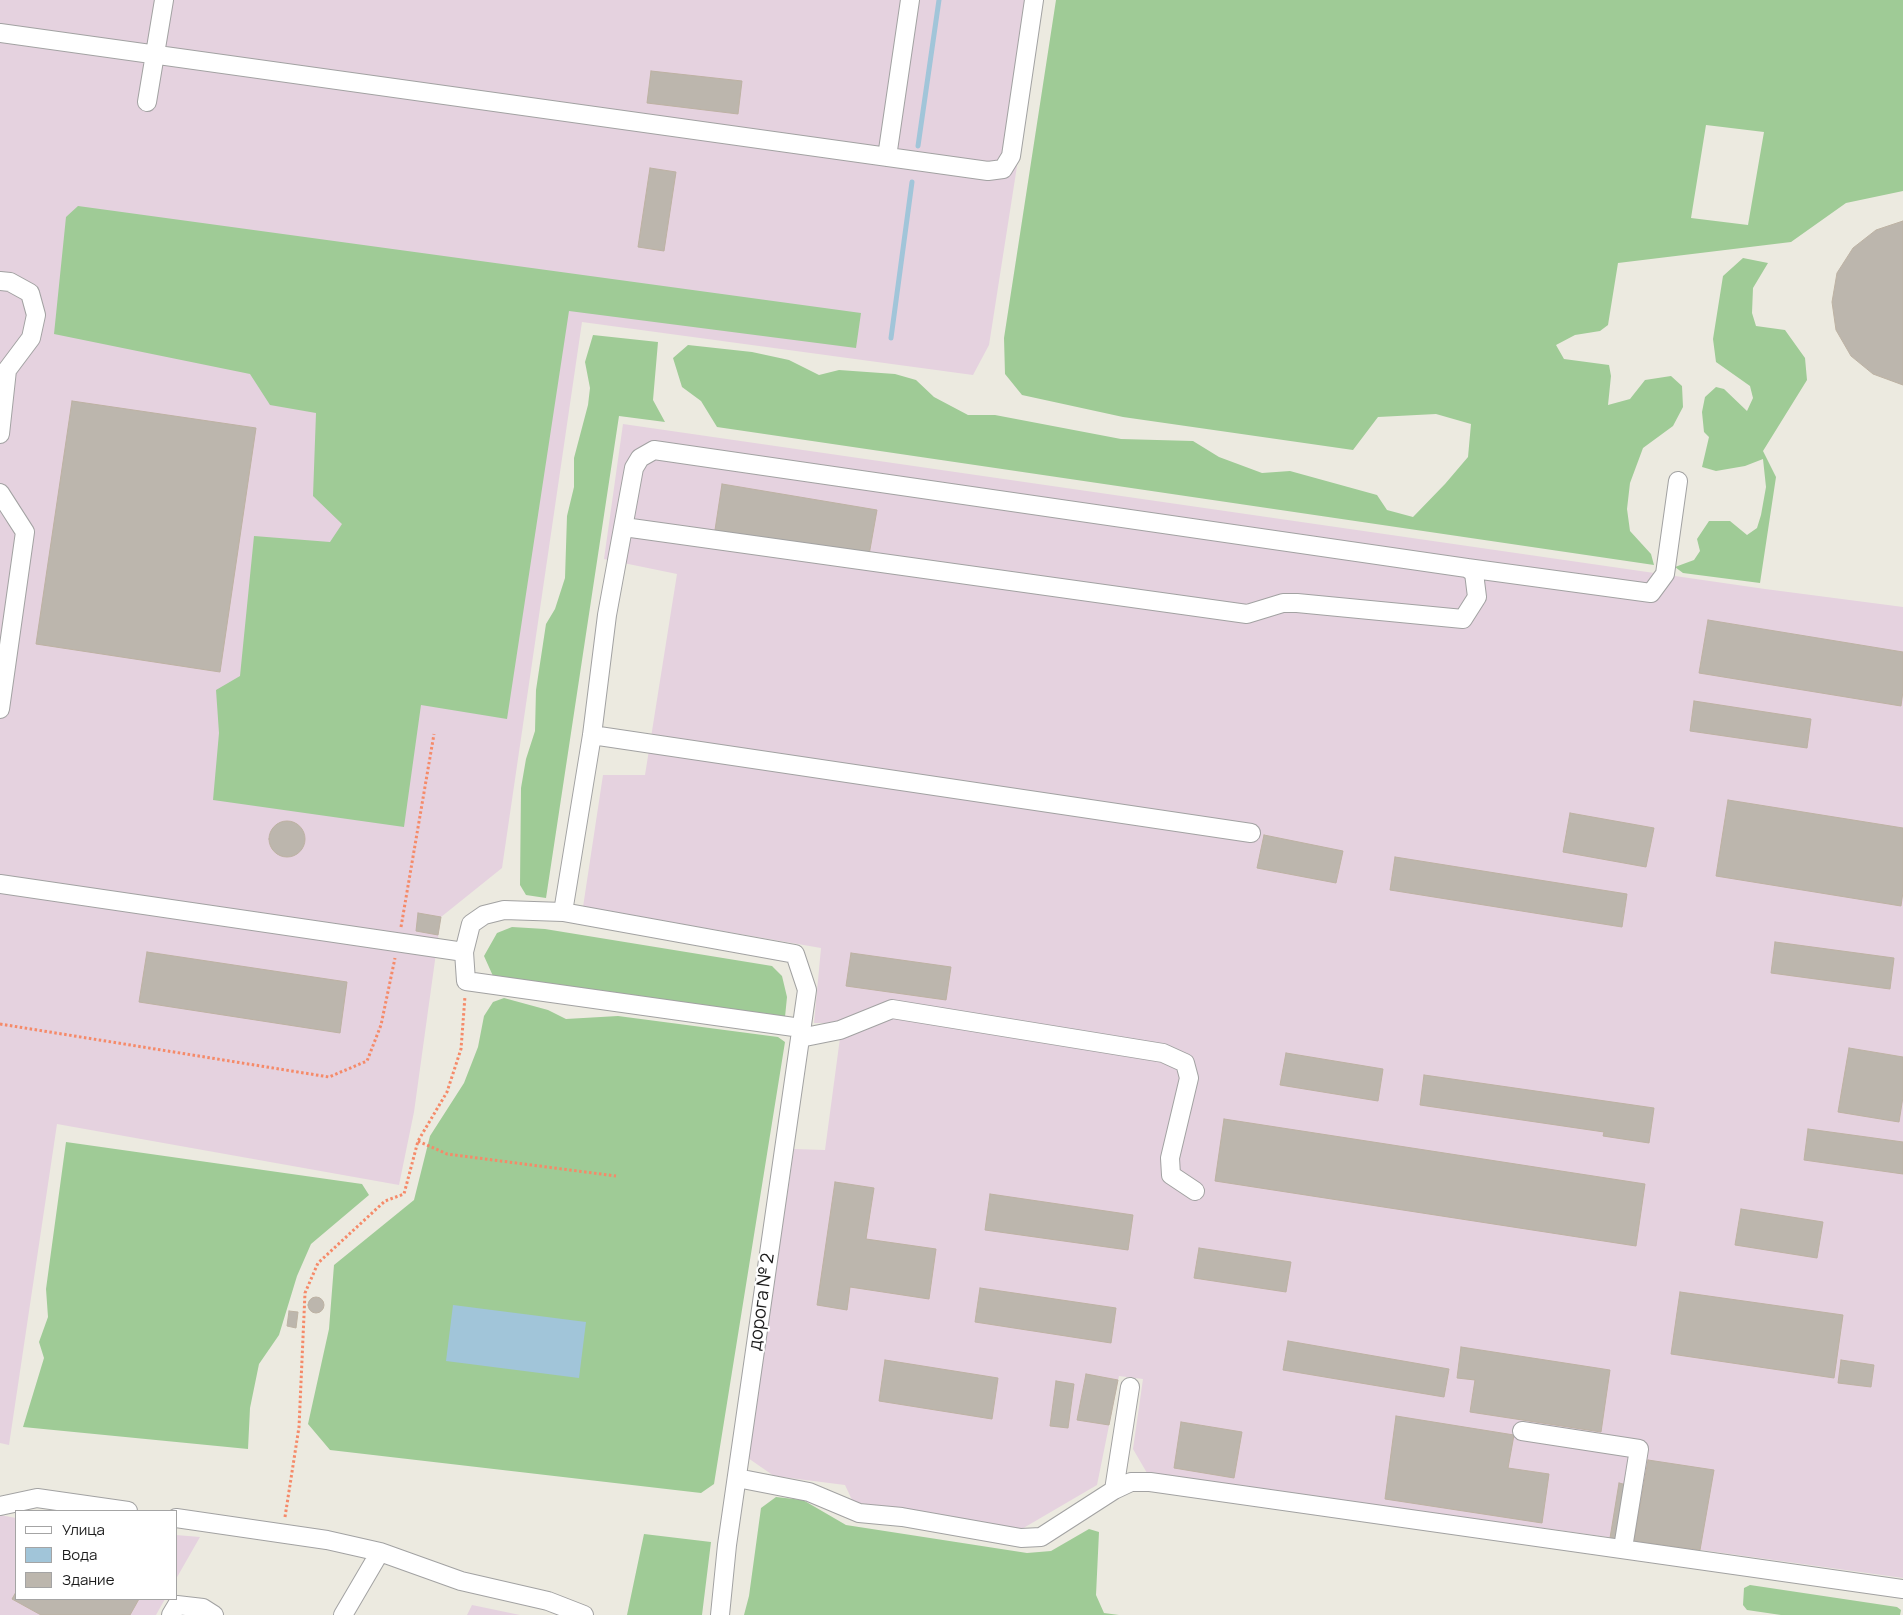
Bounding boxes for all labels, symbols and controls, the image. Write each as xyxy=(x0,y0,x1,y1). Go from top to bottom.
street label: дорога № 2 xyxy=(744,1252,780,1352)
legend xyxy=(15,1510,178,1600)
text: Улица xyxy=(62,1519,105,1540)
text: Вода xyxy=(62,1544,97,1565)
text: Здание xyxy=(62,1569,114,1590)

